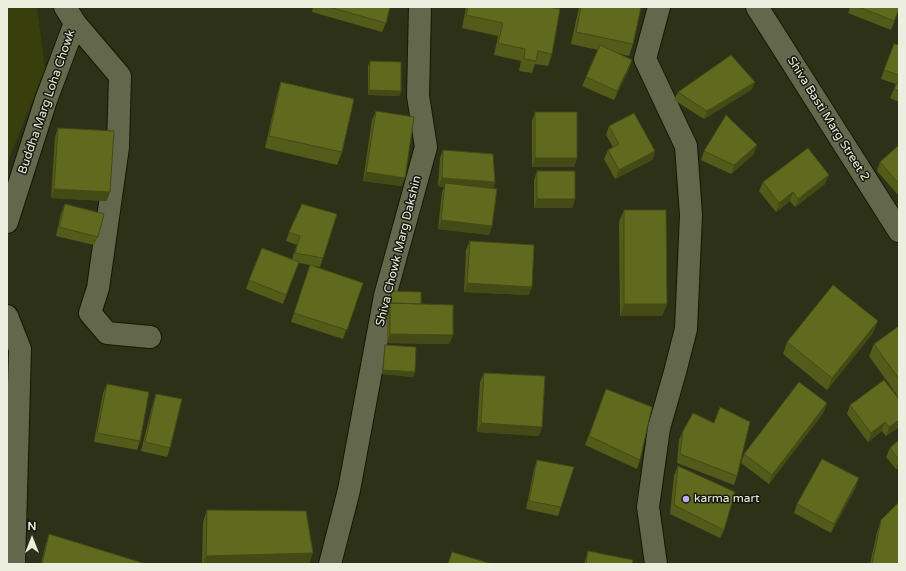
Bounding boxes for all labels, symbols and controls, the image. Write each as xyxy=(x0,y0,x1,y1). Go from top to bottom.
street label: Buddha Marg Loha Chowk xyxy=(16,28,78,176)
street label: Shiva Basti Marg Street 2 xyxy=(784,54,872,184)
street label: Shiva Chowk Marg Dakshin xyxy=(373,174,425,328)
place label: karma mart xyxy=(694,492,760,506)
marker: karma mart xyxy=(681,494,691,504)
north arrow xyxy=(12,519,52,559)
text: N xyxy=(28,520,36,533)

